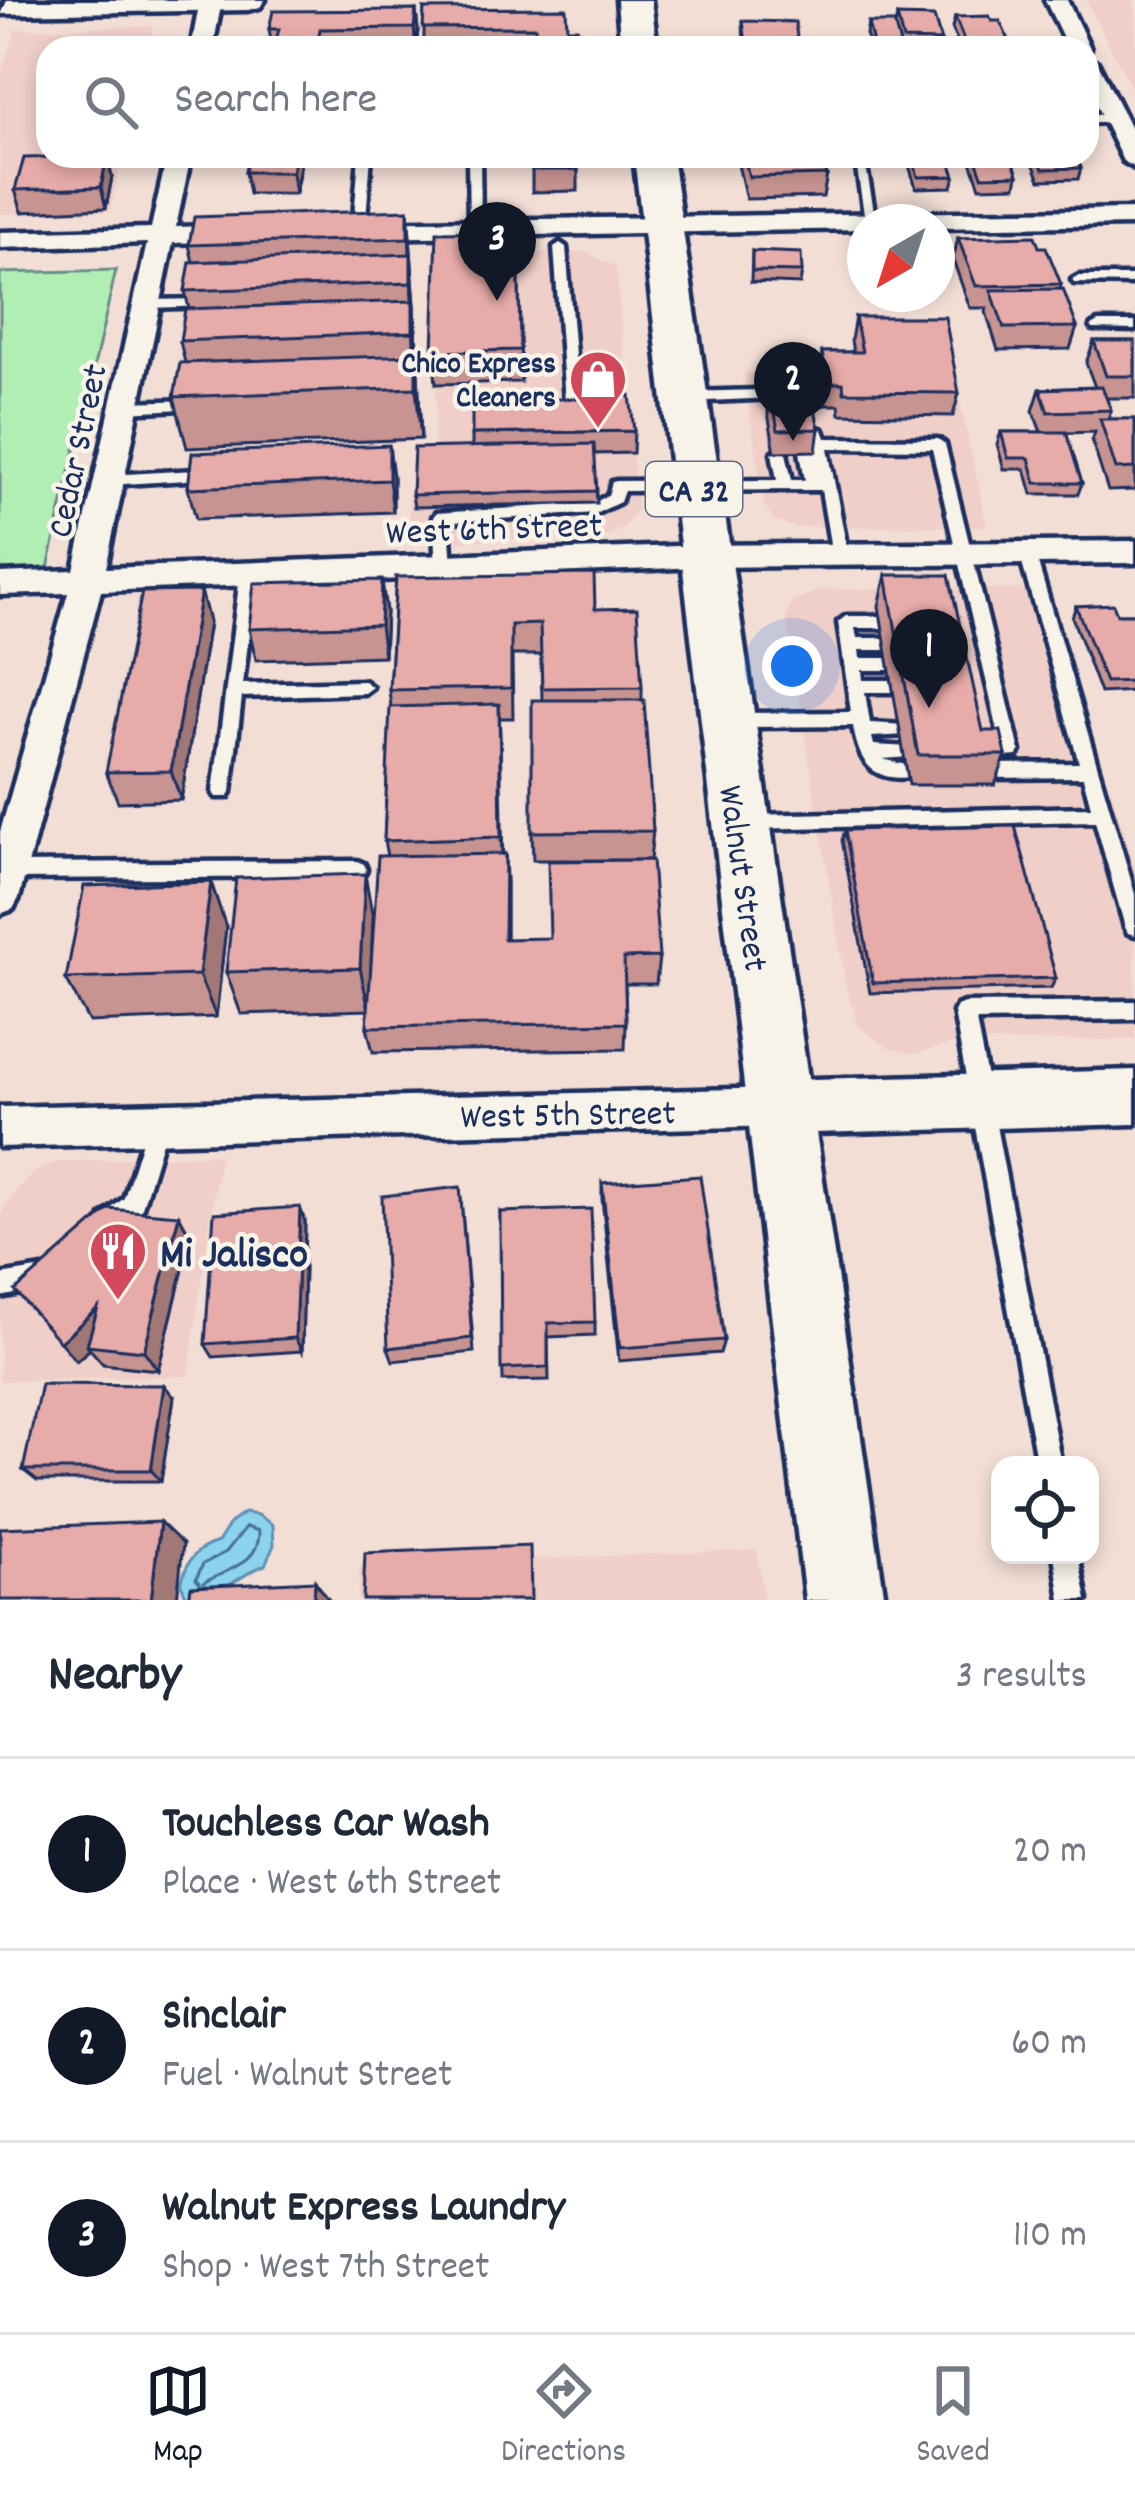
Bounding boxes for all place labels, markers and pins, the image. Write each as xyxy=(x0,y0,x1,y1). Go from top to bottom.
pin: 3 xyxy=(458,202,536,301)
pin: 2 xyxy=(754,342,832,441)
place label: Chico Express Cleaners xyxy=(402,345,556,422)
shop icon: Chico Express Cleaners xyxy=(567,348,629,430)
pin: 1 xyxy=(890,609,968,708)
restaurant icon: Mi Jalisco xyxy=(87,1220,149,1302)
place label: Mi Jalisco xyxy=(160,1228,308,1288)

